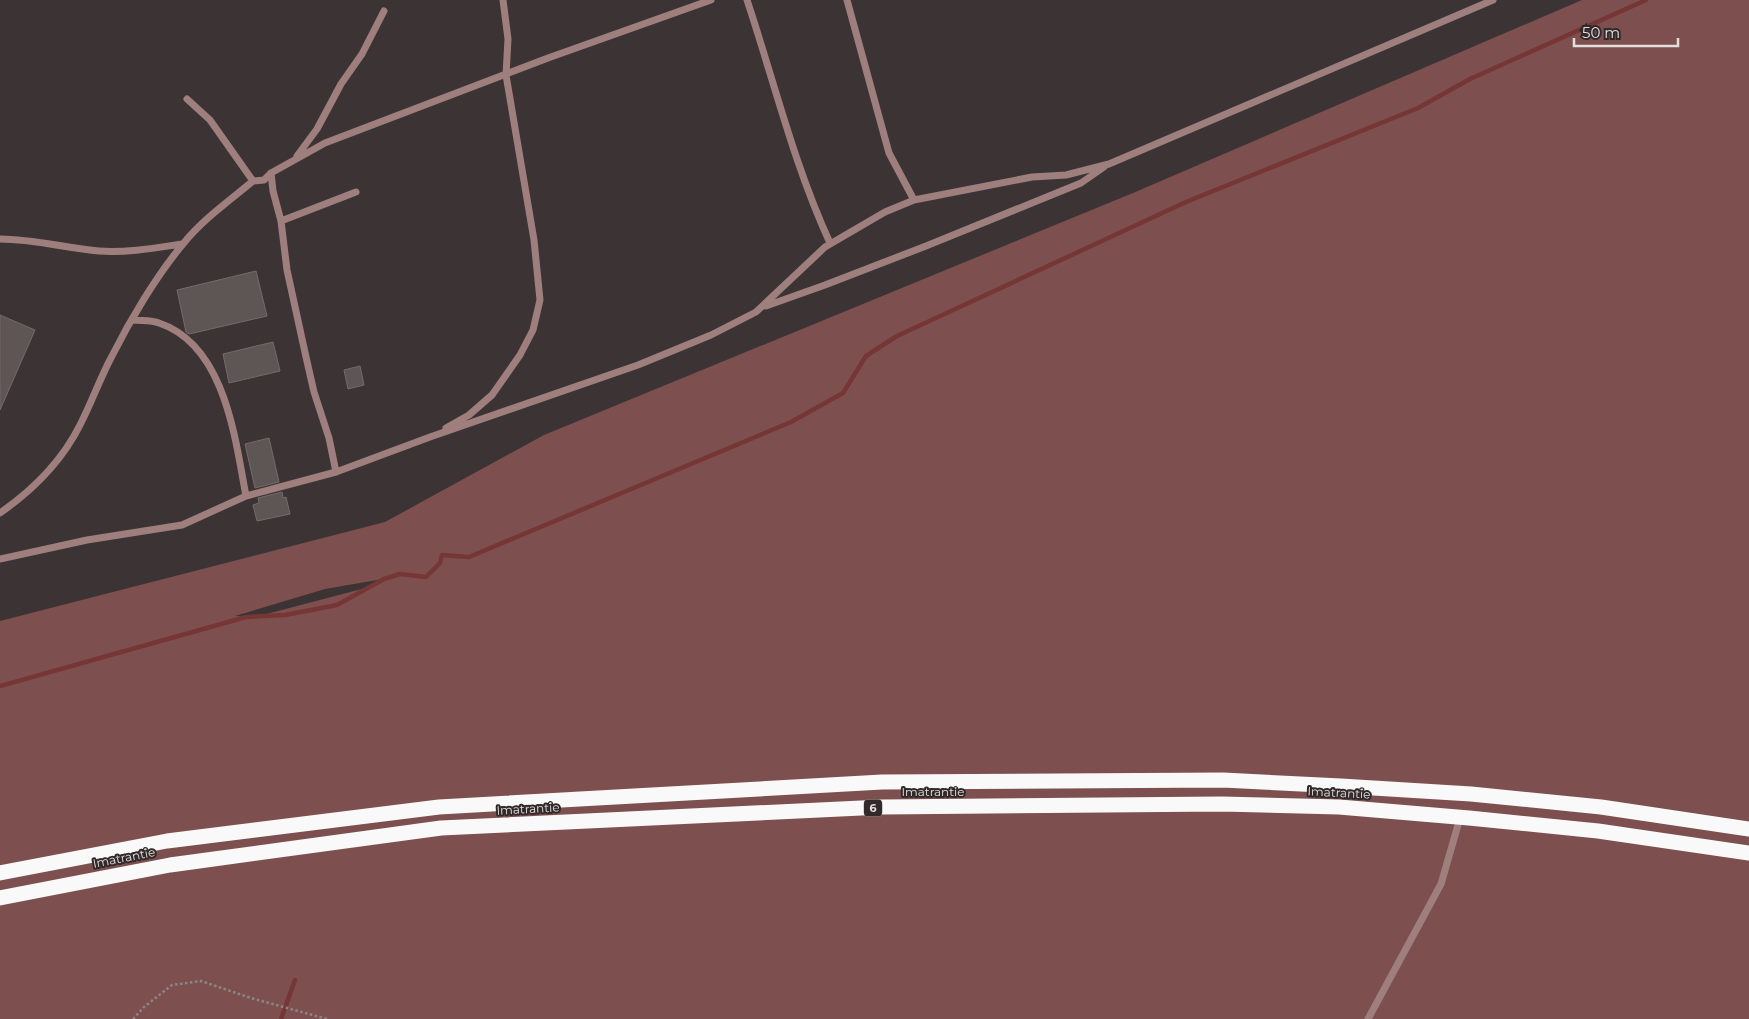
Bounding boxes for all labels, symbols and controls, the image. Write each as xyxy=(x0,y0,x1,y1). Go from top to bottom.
scale bar xyxy=(1574,15,1678,47)
text: 50 m xyxy=(1582,23,1620,42)
street label: Imatrantie xyxy=(1307,783,1371,802)
street label: Imatrantie xyxy=(901,784,965,799)
street label: Imatrantie xyxy=(496,799,560,818)
road number: 6 xyxy=(864,800,882,816)
street label: Imatrantie xyxy=(91,844,156,871)

